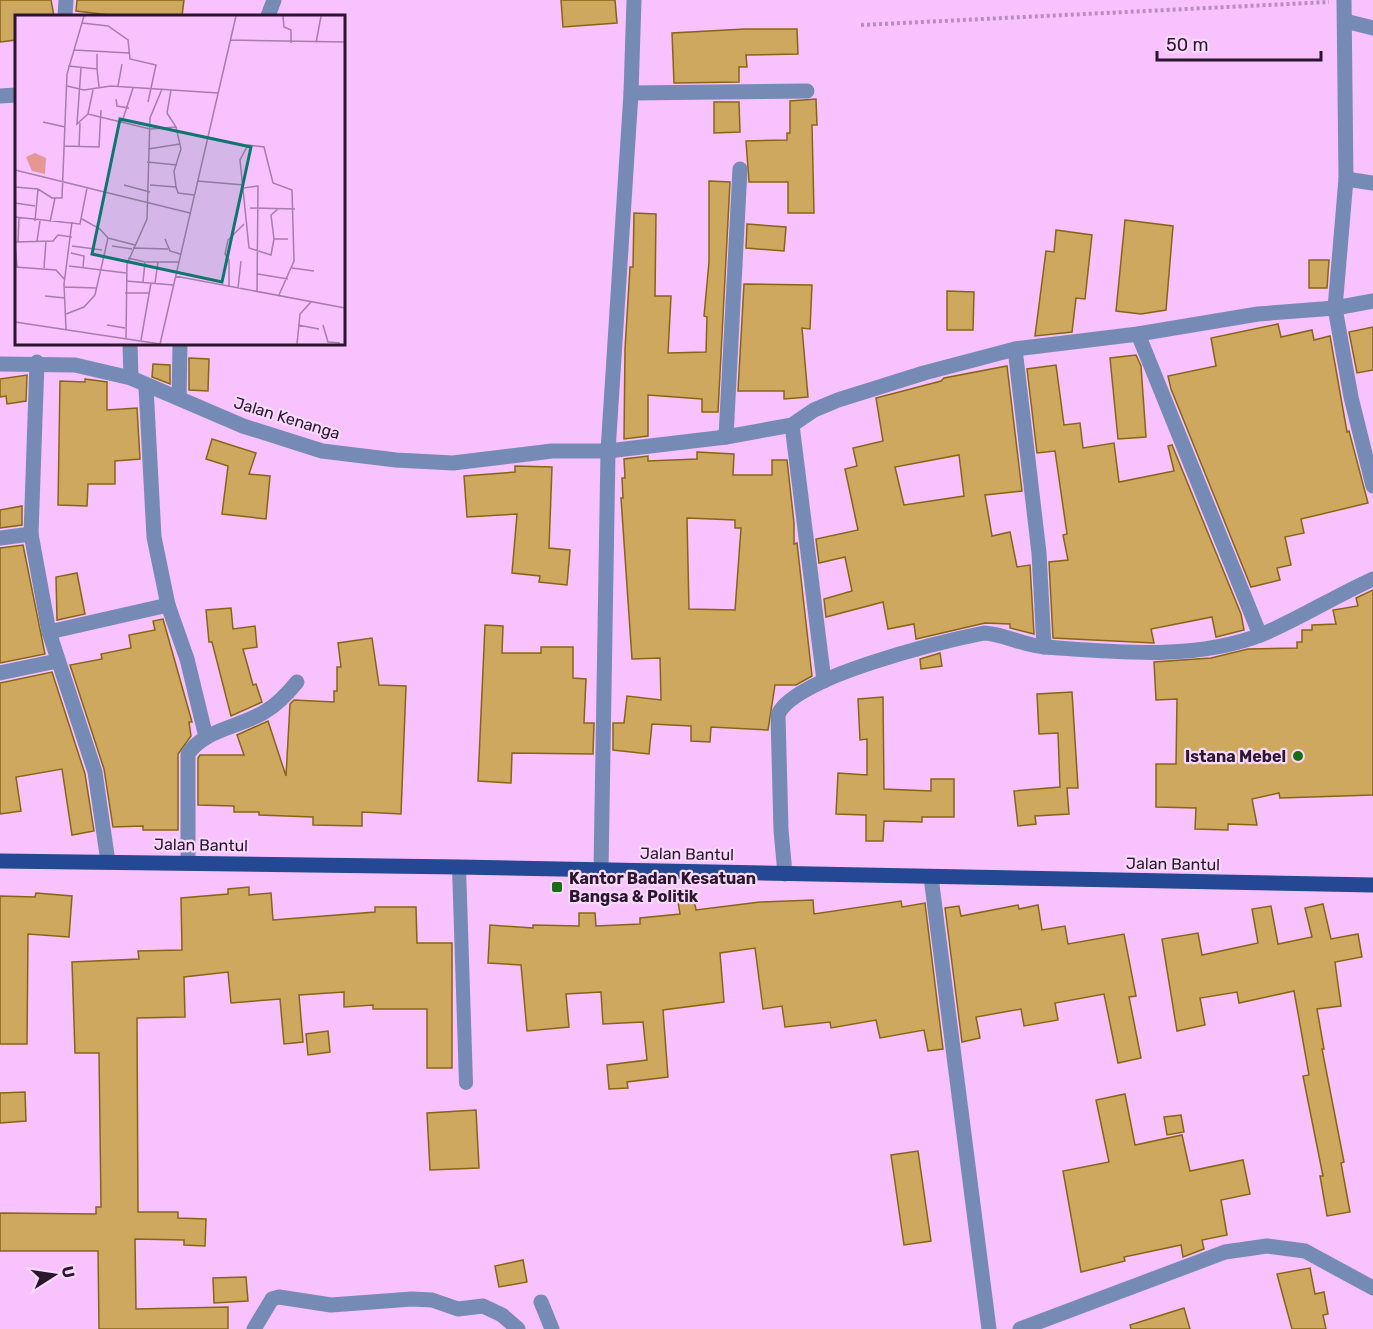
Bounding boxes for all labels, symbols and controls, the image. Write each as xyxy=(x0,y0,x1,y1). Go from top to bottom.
inset map xyxy=(15,15,345,345)
scale bar xyxy=(1157,24,1320,62)
text: 50 m xyxy=(1166,34,1209,56)
street label: Jalan Kenanga xyxy=(232,393,342,443)
place label: Istana Mebel xyxy=(1185,747,1286,766)
marker: Istana Mebel xyxy=(1291,749,1305,763)
street label: Jalan Bantul xyxy=(154,835,248,855)
street label: Jalan Bantul xyxy=(640,844,734,864)
street label: Jalan Bantul xyxy=(1126,854,1220,874)
place label: Kantor Badan Kesatuan Bangsa & Politik xyxy=(569,869,756,906)
marker: Kantor Badan Kesatuan Bangsa & Politik xyxy=(550,880,564,894)
north arrow xyxy=(24,1245,84,1305)
text: U xyxy=(58,1264,79,1280)

